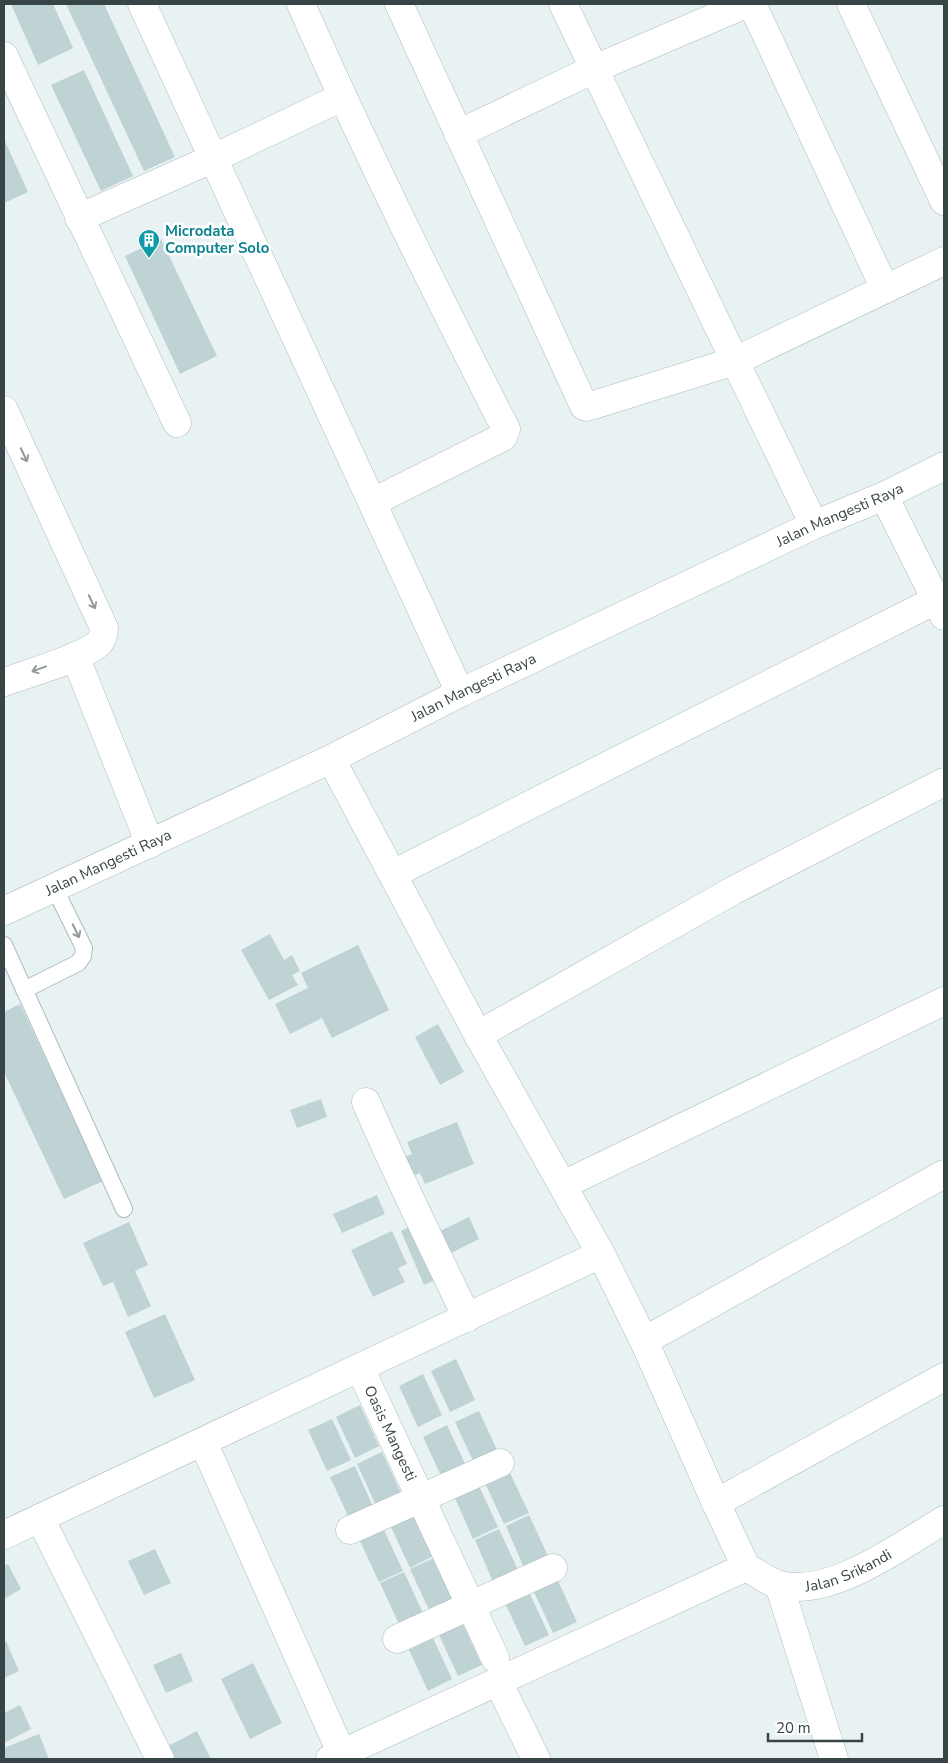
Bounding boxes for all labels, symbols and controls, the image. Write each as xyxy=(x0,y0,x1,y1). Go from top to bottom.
place label: Microdata Computer Solo xyxy=(165,221,270,258)
building icon: Microdata Computer Solo xyxy=(137,228,161,259)
one-way arrow xyxy=(20,447,29,462)
street label: Jalan Mangesti Raya xyxy=(772,478,907,552)
one-way arrow xyxy=(88,594,98,609)
street label: Jalan Mangesti Raya xyxy=(407,648,539,727)
one-way arrow xyxy=(32,665,48,674)
street label: Jalan Mangesti Raya xyxy=(41,825,175,901)
one-way arrow xyxy=(72,923,81,938)
street label: Oasis Mangesti xyxy=(360,1382,421,1484)
street label: Jalan Srikandi xyxy=(803,1544,895,1597)
scale bar xyxy=(768,1710,862,1742)
text: 20 m xyxy=(776,1718,811,1738)

